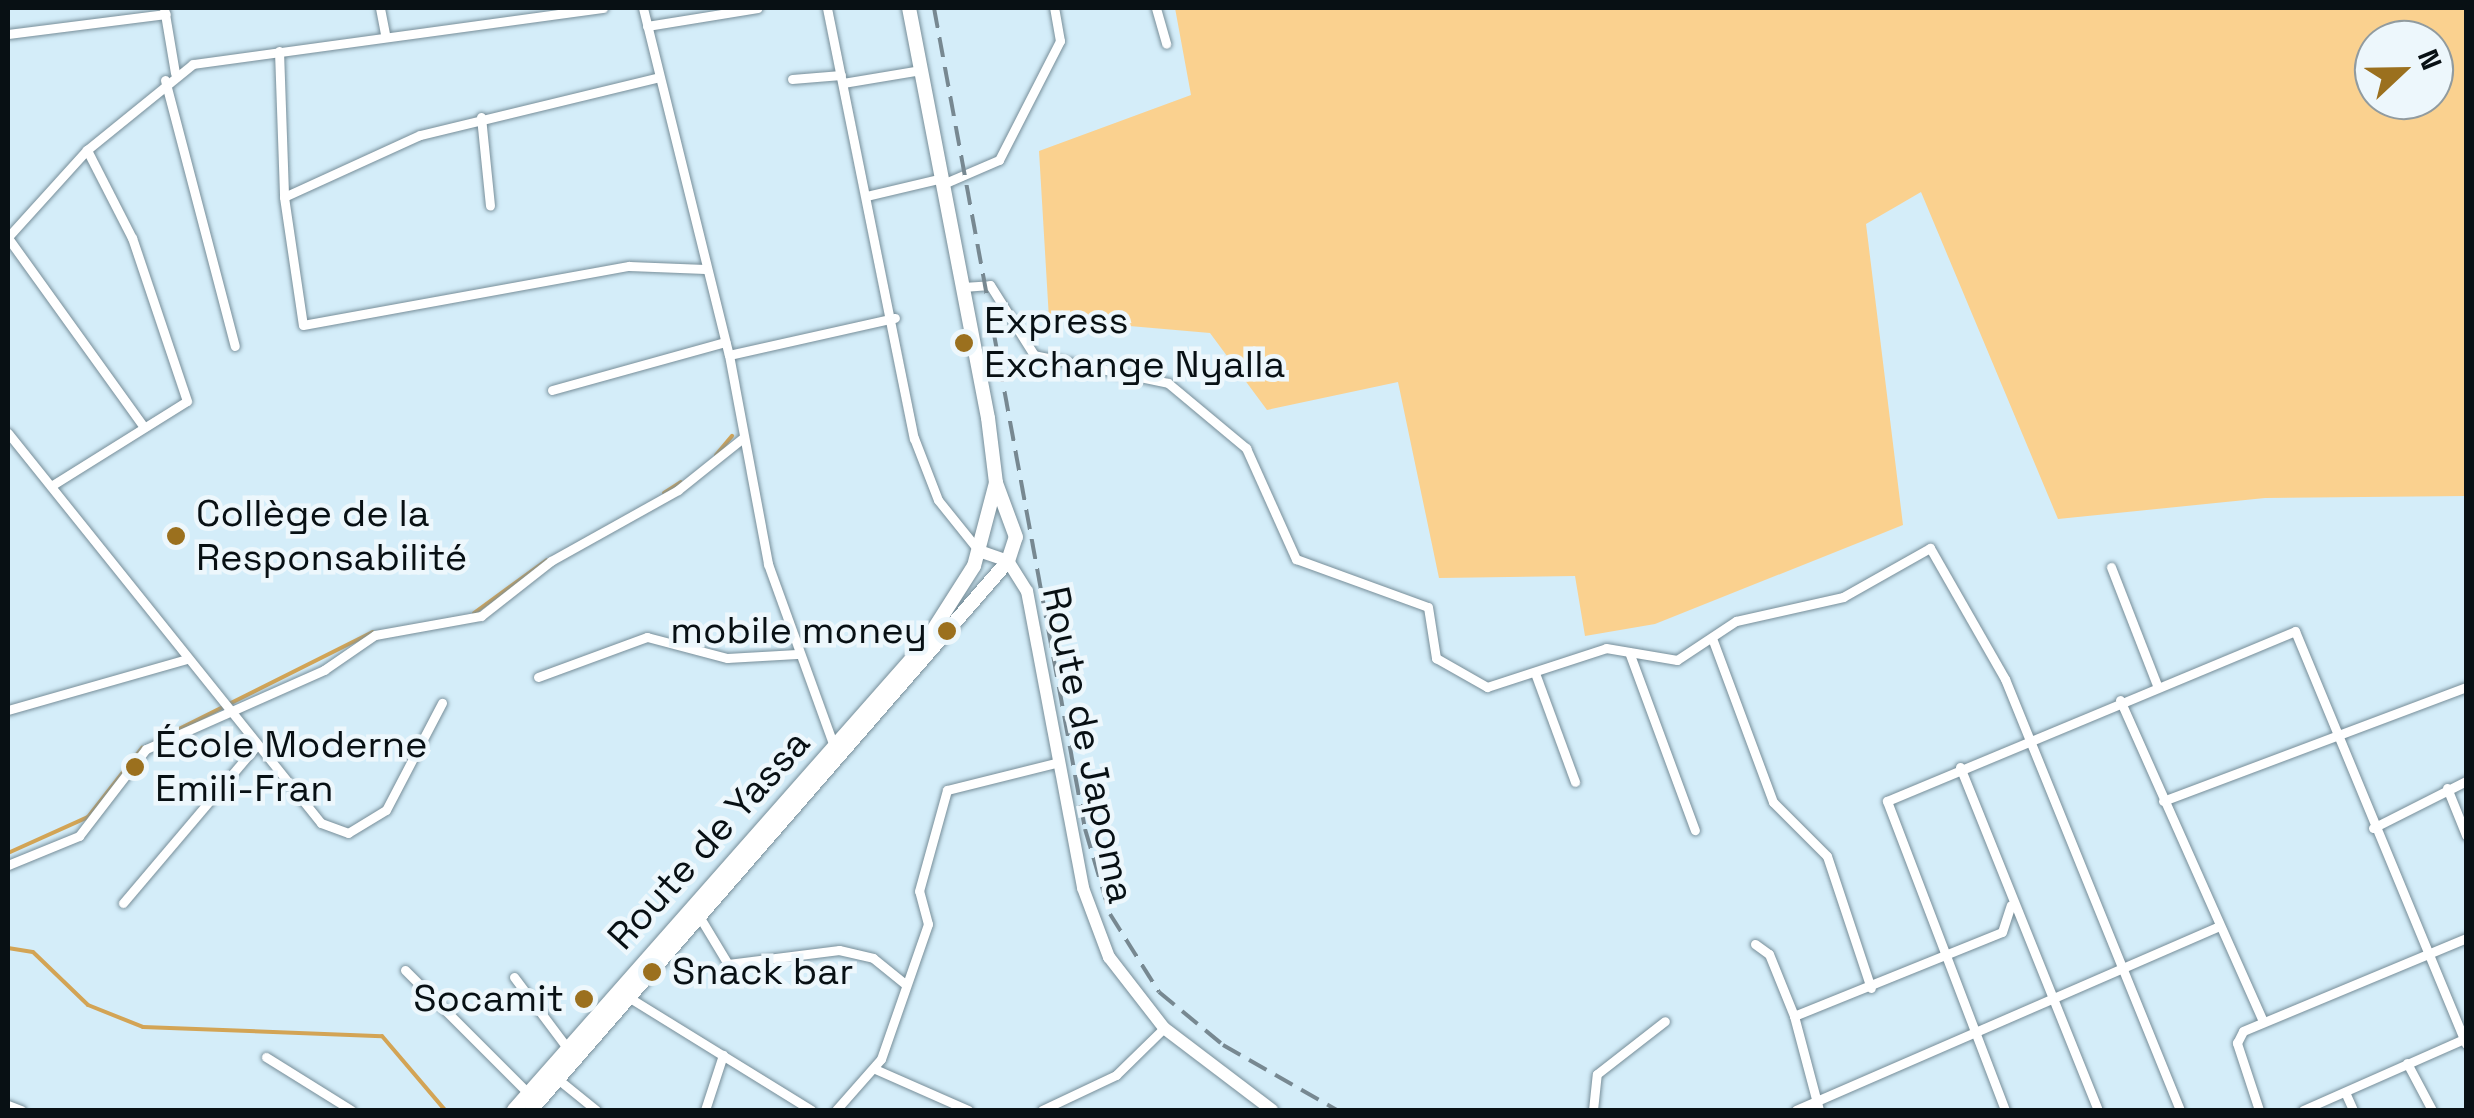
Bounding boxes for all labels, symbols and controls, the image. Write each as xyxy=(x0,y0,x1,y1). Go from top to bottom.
north arrow xyxy=(2354,20,2454,120)
text: N xyxy=(2410,44,2450,75)
place label: Express Exchange Nyalla xyxy=(984,298,1285,388)
marker: Express Exchange Nyalla xyxy=(953,332,975,354)
place label: Collège de la Responsabilité xyxy=(196,491,467,580)
marker: Collège de la Responsabilité xyxy=(165,525,187,547)
street label: Route de Japoma xyxy=(1032,583,1144,907)
place label: mobile money xyxy=(670,608,927,654)
marker: mobile money xyxy=(936,620,958,642)
street label: Route de Yassa xyxy=(598,721,820,959)
place label: École Moderne Emili-Fran xyxy=(155,722,428,812)
marker: École Moderne Emili-Fran xyxy=(124,756,146,778)
place label: Snack bar xyxy=(672,949,854,995)
marker: Snack bar xyxy=(641,961,663,983)
place label: Socamit xyxy=(413,976,564,1022)
marker: Socamit xyxy=(573,988,595,1010)

